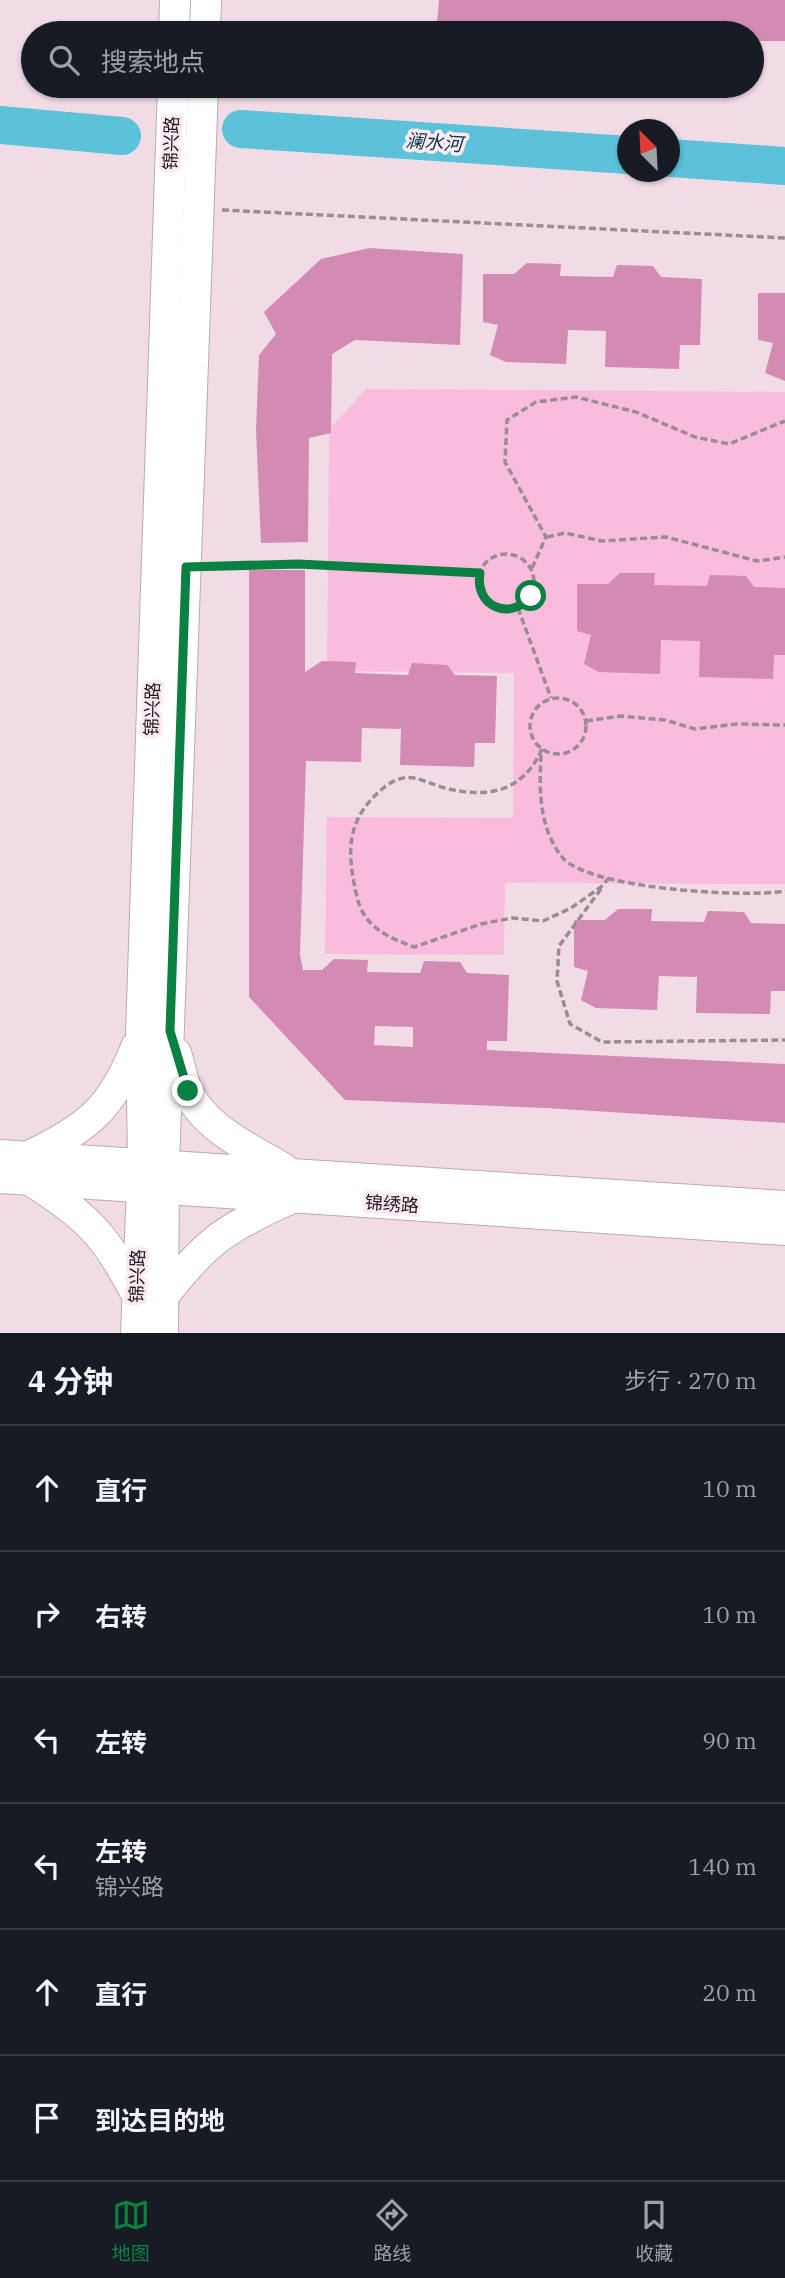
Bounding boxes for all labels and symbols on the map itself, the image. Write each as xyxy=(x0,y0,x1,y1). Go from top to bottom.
street label: 锦兴路 xyxy=(159,116,183,170)
north arrow xyxy=(617,119,680,182)
water label: 澜水河 xyxy=(405,128,467,156)
route start xyxy=(515,580,546,611)
street label: 锦兴路 xyxy=(140,682,164,736)
route end xyxy=(172,1075,203,1106)
street label: 锦绣路 xyxy=(364,1191,420,1217)
street label: 锦兴路 xyxy=(125,1249,149,1303)

